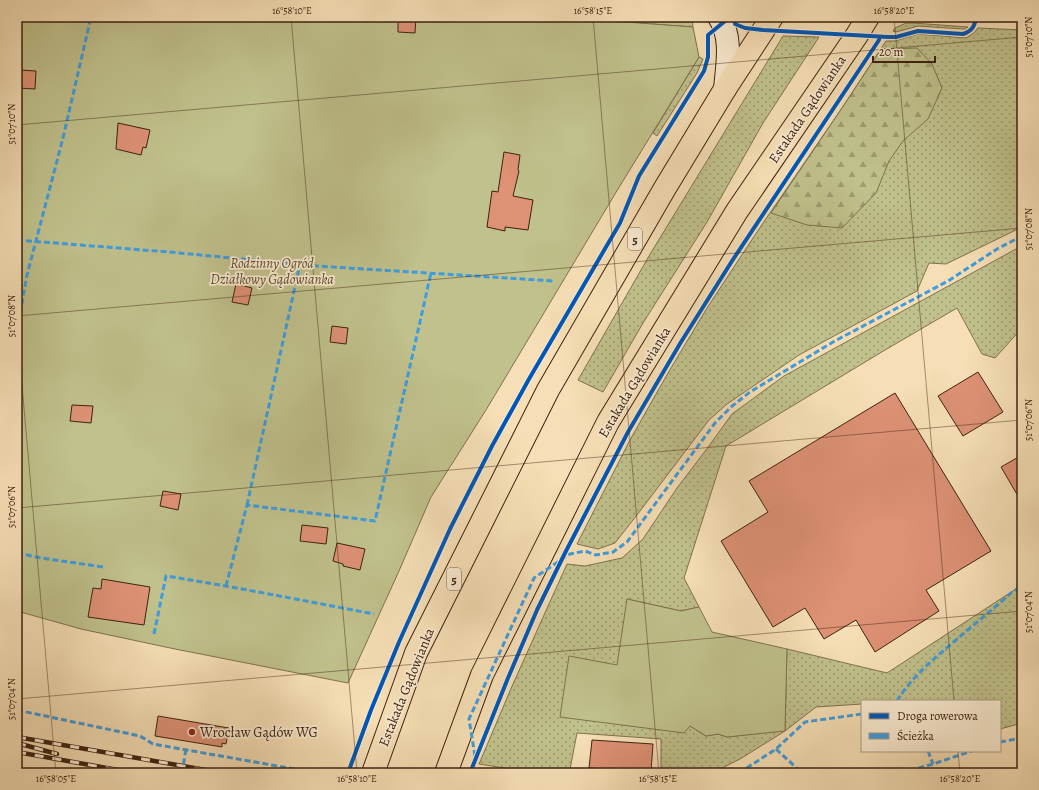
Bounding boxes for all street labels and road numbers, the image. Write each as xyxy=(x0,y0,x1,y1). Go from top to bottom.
street label: Estakada Gądowianka xyxy=(764,51,851,167)
road number: 5 xyxy=(628,228,642,250)
street label: Estakada Gądowianka xyxy=(594,323,675,441)
road number: 5 xyxy=(447,568,461,590)
street label: Estakada Gądowianka xyxy=(374,625,439,749)

